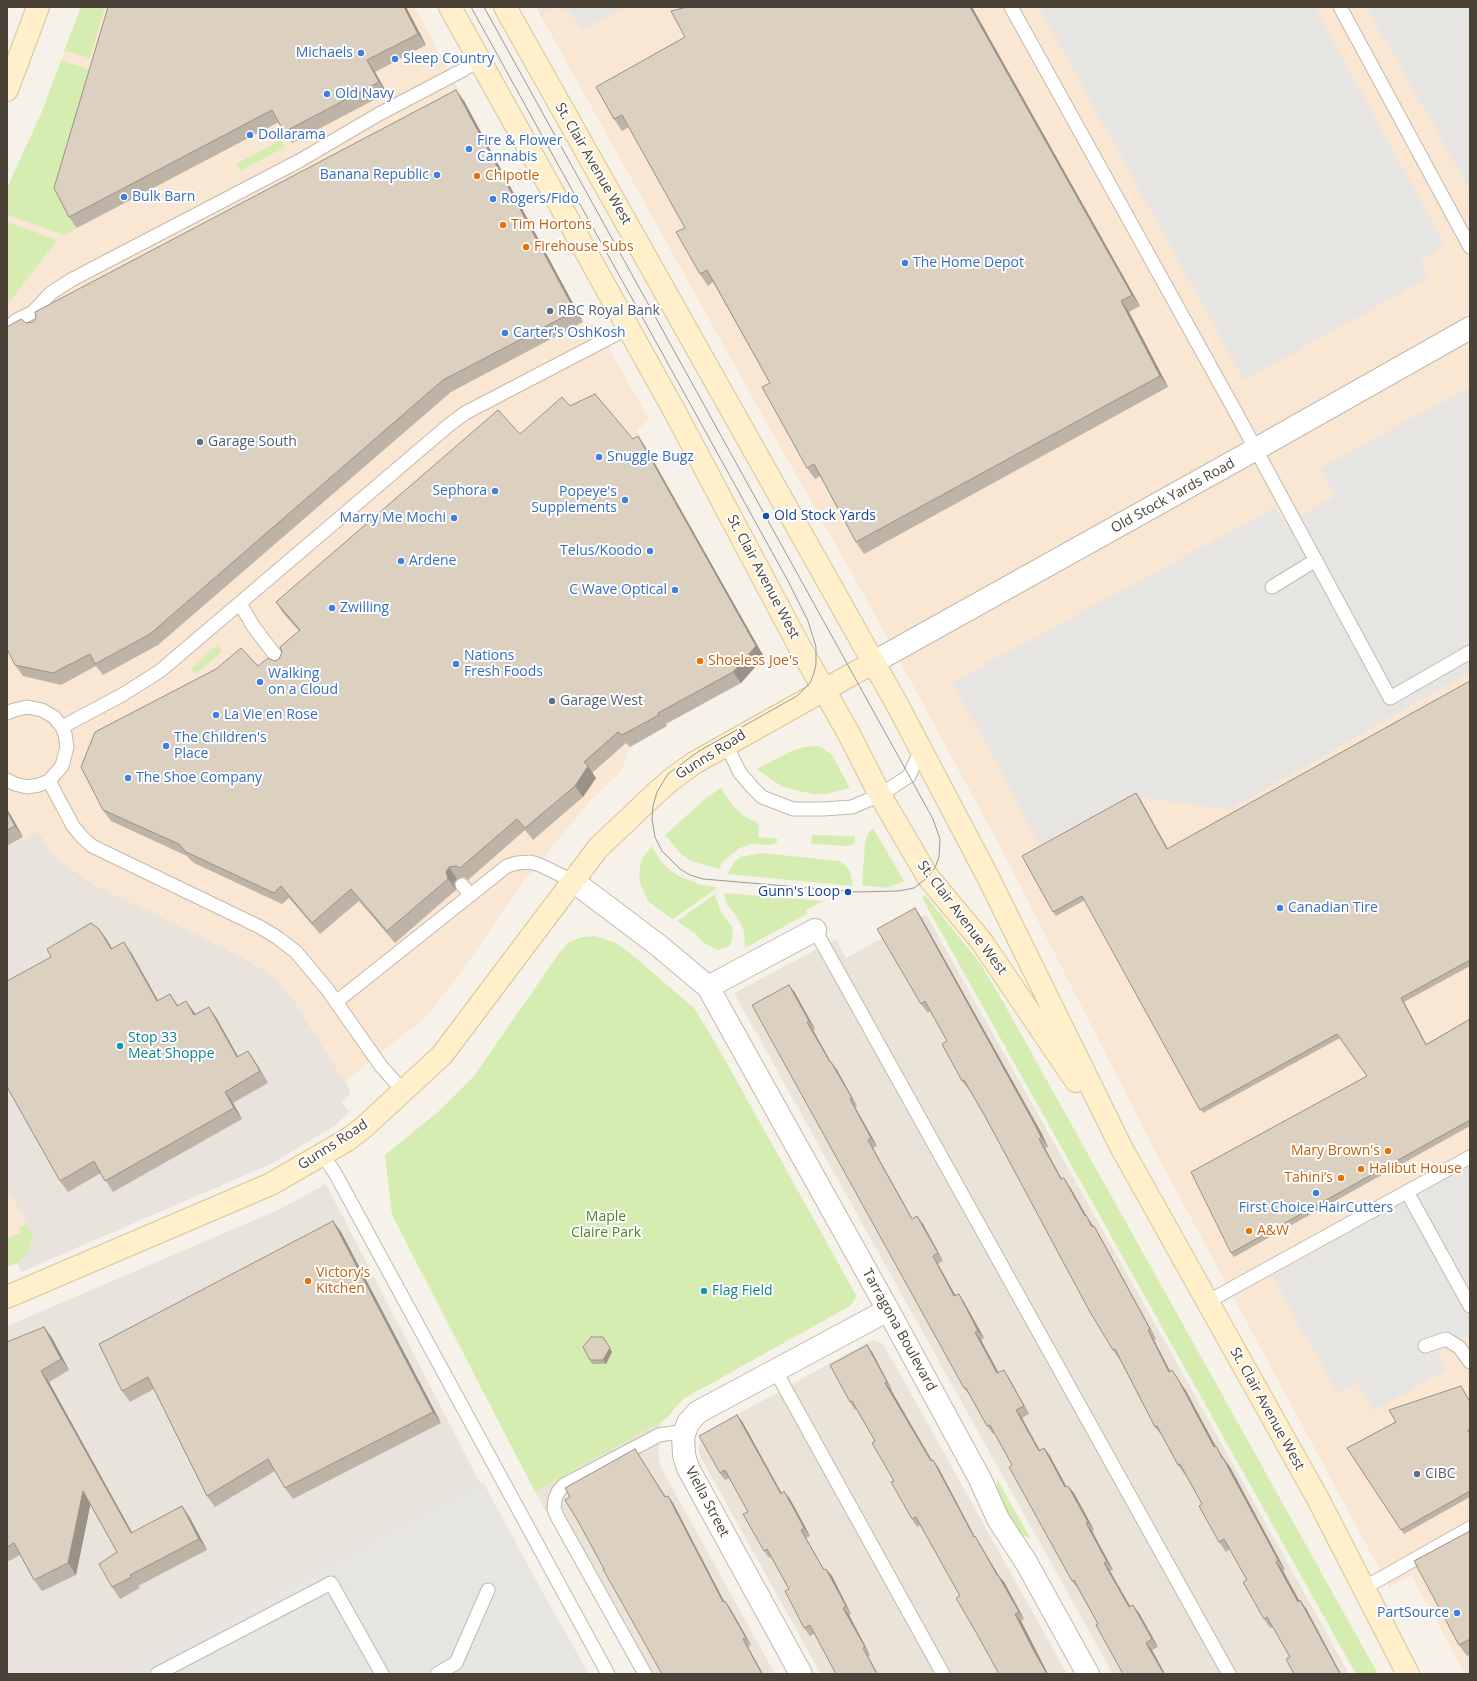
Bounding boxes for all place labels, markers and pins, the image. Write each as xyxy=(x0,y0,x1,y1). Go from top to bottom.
place label: Michaels xyxy=(296,45,353,61)
marker: Michaels xyxy=(356,48,366,58)
place label: Sleep Country xyxy=(403,51,494,67)
marker: Sleep Country xyxy=(390,54,400,64)
place label: Old Navy xyxy=(335,86,394,102)
marker: Old Navy xyxy=(322,89,332,99)
place label: Dollarama xyxy=(258,127,326,143)
marker: Dollarama xyxy=(245,130,255,140)
place label: Fire & Flower Cannabis xyxy=(477,133,562,166)
marker: Fire & Flower Cannabis xyxy=(464,144,474,154)
place label: Banana Republic xyxy=(320,167,429,183)
place label: Chipotle xyxy=(485,168,539,184)
marker: Banana Republic xyxy=(432,170,442,180)
marker: Chipotle xyxy=(472,171,482,181)
place label: Bulk Barn xyxy=(132,189,195,205)
place label: Rogers/Fido xyxy=(501,191,579,207)
marker: Bulk Barn xyxy=(119,192,129,202)
marker: Rogers/Fido xyxy=(488,194,498,204)
place label: Tim Hortons xyxy=(511,217,592,233)
marker: Tim Hortons xyxy=(498,220,508,230)
place label: Firehouse Subs xyxy=(534,239,634,255)
marker: Firehouse Subs xyxy=(521,242,531,252)
place label: The Home Depot xyxy=(913,255,1024,271)
marker: The Home Depot xyxy=(900,258,910,268)
place label: RBC Royal Bank xyxy=(558,303,660,319)
marker: RBC Royal Bank xyxy=(545,306,555,316)
place label: Carter's OshKosh xyxy=(513,325,626,341)
marker: Carter's OshKosh xyxy=(500,328,510,338)
place label: Garage South xyxy=(208,434,297,450)
marker: Garage South xyxy=(195,437,205,447)
place label: Snuggle Bugz xyxy=(607,449,694,465)
marker: Snuggle Bugz xyxy=(594,452,604,462)
place label: Sephora xyxy=(432,483,487,499)
place label: Popeye's Supplements xyxy=(531,484,617,516)
marker: Sephora xyxy=(490,486,500,496)
marker: Popeye's Supplements xyxy=(620,495,630,505)
place label: Old Stock Yards xyxy=(774,508,876,524)
place label: Marry Me Mochi xyxy=(340,510,446,526)
marker: Old Stock Yards xyxy=(761,511,771,521)
marker: Marry Me Mochi xyxy=(449,513,459,523)
place label: Telus/Koodo xyxy=(560,543,642,559)
marker: Telus/Koodo xyxy=(645,546,655,556)
place label: Ardene xyxy=(409,553,456,569)
marker: Ardene xyxy=(396,556,406,566)
place label: C Wave Optical xyxy=(569,582,667,598)
marker: C Wave Optical xyxy=(670,585,680,595)
place label: Zwilling xyxy=(340,600,389,616)
marker: Zwilling xyxy=(327,603,337,613)
place label: Nations Fresh Foods xyxy=(464,648,543,680)
place label: Shoeless Joe's xyxy=(708,653,799,669)
marker: Shoeless Joe's xyxy=(695,656,705,666)
marker: Nations Fresh Foods xyxy=(451,659,461,669)
place label: Walking on a Cloud xyxy=(268,666,338,698)
marker: Walking on a Cloud xyxy=(255,677,265,687)
place label: Garage West xyxy=(560,693,643,709)
marker: Garage West xyxy=(547,696,557,706)
place label: La Vie en Rose xyxy=(224,707,318,723)
marker: La Vie en Rose xyxy=(211,710,221,720)
place label: The Children's Place xyxy=(174,730,267,762)
marker: The Children's Place xyxy=(161,741,171,751)
place label: The Shoe Company xyxy=(136,770,262,786)
marker: The Shoe Company xyxy=(123,773,133,783)
place label: Gunn's Loop xyxy=(758,884,840,900)
marker: Gunn's Loop xyxy=(843,887,853,897)
place label: Canadian Tire xyxy=(1288,900,1378,916)
marker: Canadian Tire xyxy=(1275,903,1285,913)
place label: Stop 33 Meat Shoppe xyxy=(128,1030,215,1062)
marker: Stop 33 Meat Shoppe xyxy=(115,1041,125,1051)
place label: Mary Brown's xyxy=(1291,1143,1380,1159)
marker: Mary Brown's xyxy=(1383,1146,1393,1156)
place label: Halibut House xyxy=(1369,1161,1462,1177)
marker: Halibut House xyxy=(1356,1164,1366,1174)
place label: Tahini’s xyxy=(1284,1170,1333,1186)
marker: Tahini’s xyxy=(1336,1173,1346,1183)
marker: First Choice HairCutters xyxy=(1311,1188,1321,1198)
place label: First Choice HairCutters xyxy=(1239,1200,1393,1216)
place label: A&W xyxy=(1257,1223,1289,1239)
marker: A&W xyxy=(1244,1226,1254,1236)
place label: Victory's Kitchen xyxy=(316,1265,370,1298)
marker: Victory's Kitchen xyxy=(303,1276,313,1286)
place label: Flag Field xyxy=(712,1283,772,1299)
marker: Flag Field xyxy=(699,1286,709,1296)
place label: CIBC xyxy=(1425,1466,1456,1482)
marker: CIBC xyxy=(1412,1469,1422,1479)
place label: PartSource xyxy=(1377,1605,1449,1621)
marker: PartSource xyxy=(1452,1608,1462,1618)

